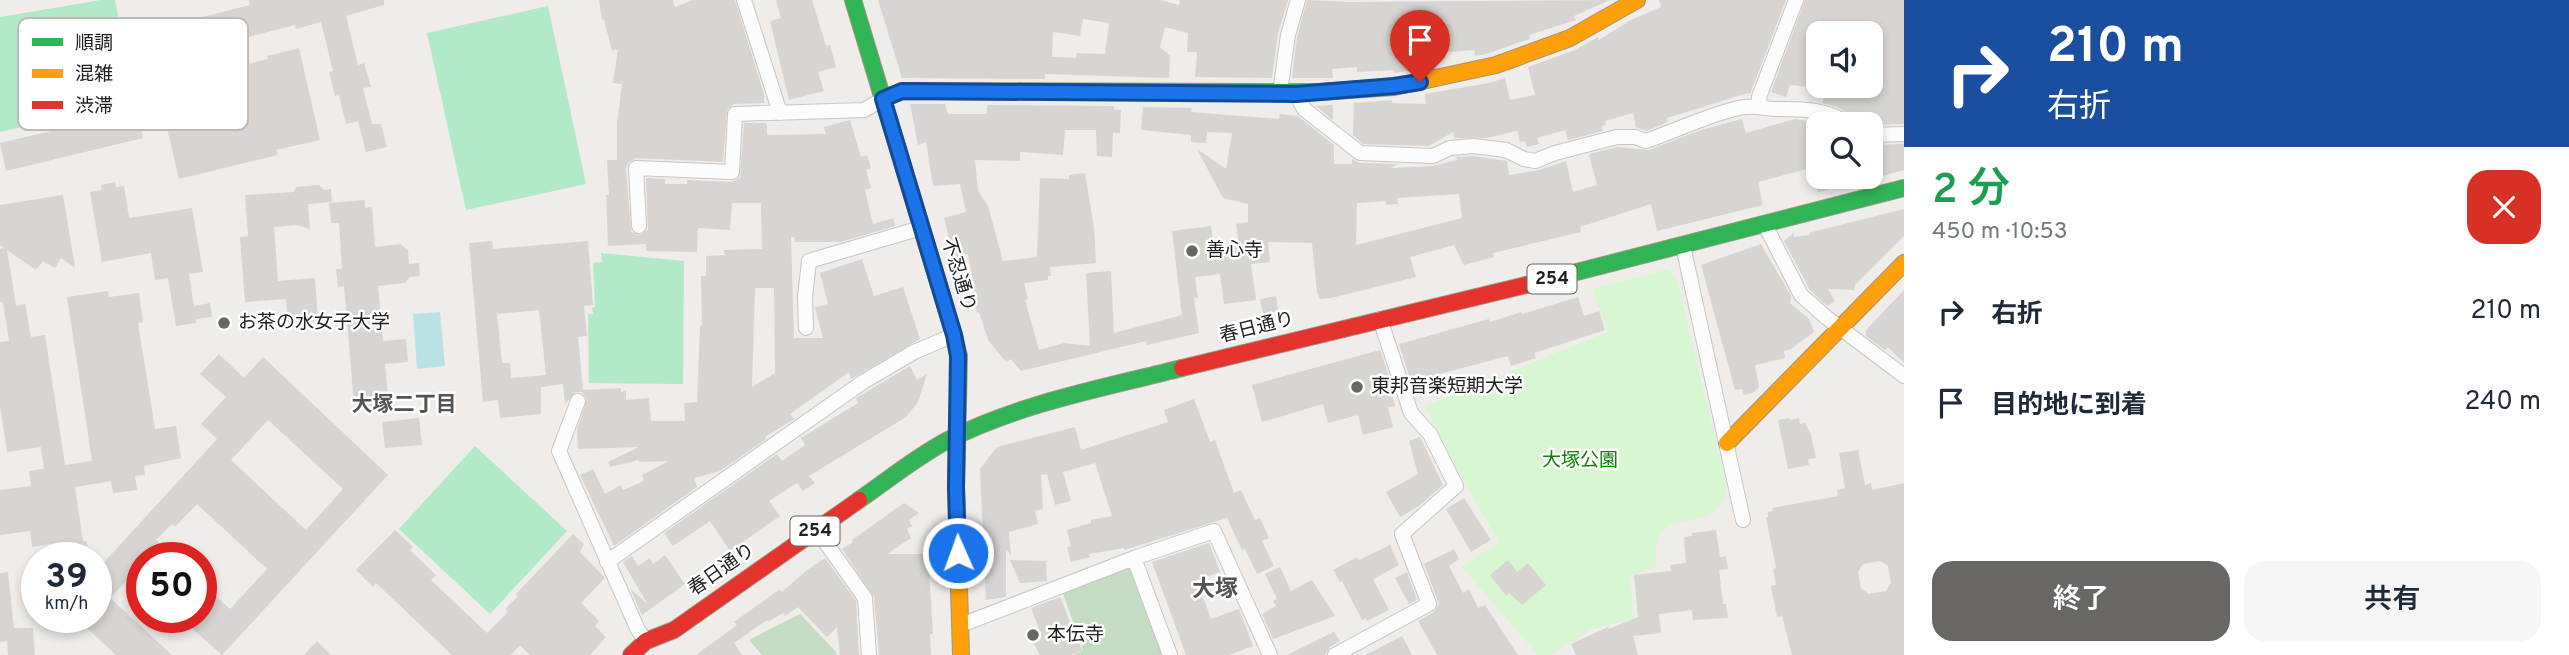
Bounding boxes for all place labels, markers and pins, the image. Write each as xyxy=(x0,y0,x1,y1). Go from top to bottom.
pin xyxy=(1390,10,1450,82)
place label: 善心寺 xyxy=(1206,239,1263,263)
marker: 善心寺 xyxy=(1184,243,1200,259)
place label: お茶の水女子大学 xyxy=(238,311,390,335)
marker: お茶の水女子大学 xyxy=(216,315,232,331)
place label: 東邦音楽短期大学 xyxy=(1371,375,1523,399)
marker: 東邦音楽短期大学 xyxy=(1349,379,1365,395)
place label: 本伝寺 xyxy=(1047,623,1104,647)
marker: 本伝寺 xyxy=(1025,627,1041,643)

